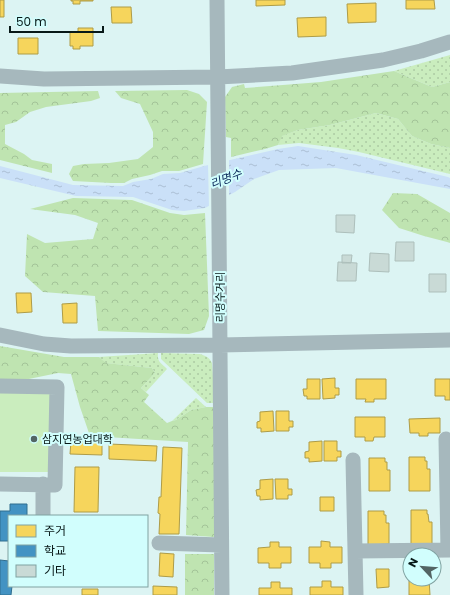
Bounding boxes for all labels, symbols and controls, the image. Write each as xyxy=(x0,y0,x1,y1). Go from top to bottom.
scale bar xyxy=(10,8,103,34)
text: 50 m xyxy=(16,13,47,30)
water label: 리명수 xyxy=(207,164,245,192)
street label: 리명수거리 xyxy=(212,272,228,322)
place label: 삼지연농업대학 xyxy=(42,431,113,447)
marker: 삼지연농업대학 xyxy=(29,434,39,444)
legend xyxy=(8,515,148,587)
text: 주거 xyxy=(44,522,66,539)
text: 학교 xyxy=(44,542,66,559)
north arrow xyxy=(402,547,442,587)
text: N xyxy=(404,555,422,570)
text: 기타 xyxy=(44,562,66,579)

